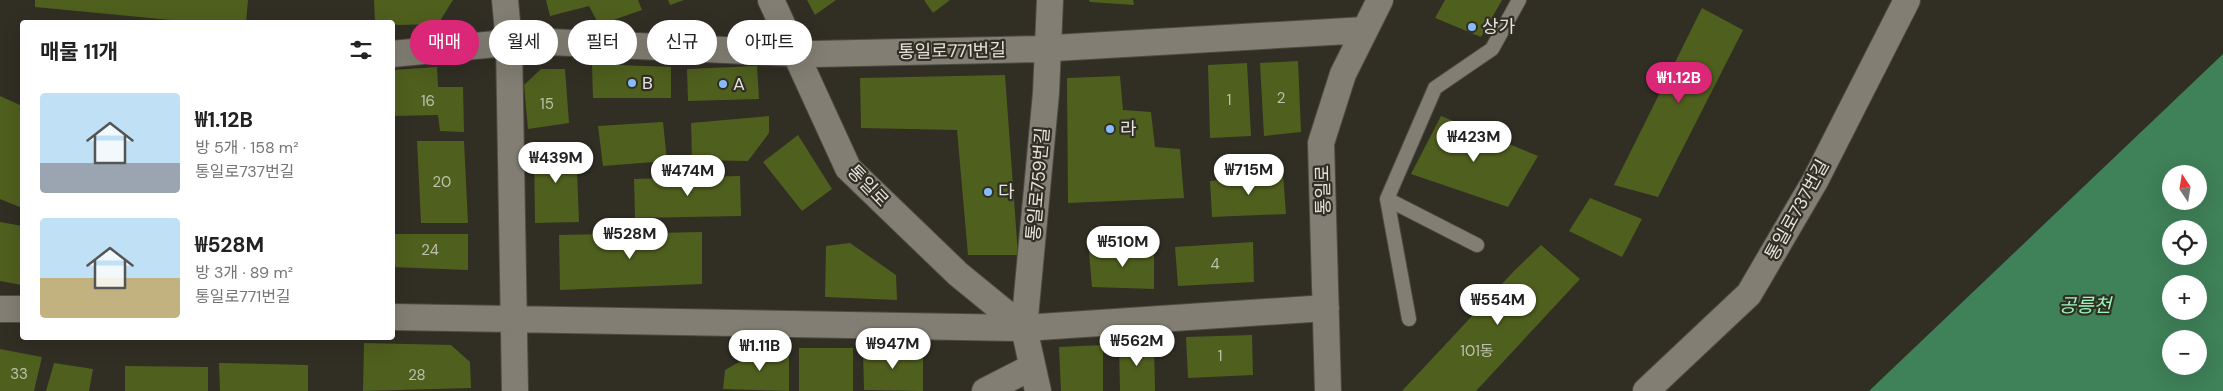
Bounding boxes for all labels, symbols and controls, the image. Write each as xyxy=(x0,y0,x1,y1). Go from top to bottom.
place label: 상가 xyxy=(1482,15,1516,39)
chip: 매매 xyxy=(410,20,479,65)
chip: 월세 xyxy=(489,20,558,65)
chip: 필터 xyxy=(568,20,637,65)
chip: 신규 xyxy=(647,20,717,65)
chip: 아파트 xyxy=(727,20,812,65)
marker: 상가 xyxy=(1466,21,1478,33)
icon: filters xyxy=(347,36,375,64)
text: 매물 11개 xyxy=(40,38,118,66)
street label: 통일로771번길 xyxy=(898,38,1006,64)
pin: ₩1.12B xyxy=(1638,62,1720,104)
text: ₩1.12B xyxy=(1657,67,1701,88)
place label: B xyxy=(642,71,653,95)
place label: A xyxy=(733,72,745,96)
marker: B xyxy=(626,77,638,89)
marker: A xyxy=(717,78,729,90)
house number: 2 xyxy=(1277,88,1285,108)
house number: 1 xyxy=(1227,90,1231,110)
house number: 16 xyxy=(421,91,435,111)
house number: 15 xyxy=(540,94,554,114)
text: ₩1.12B xyxy=(195,106,253,134)
icon: home xyxy=(80,113,140,173)
place label: 라 xyxy=(1120,117,1137,141)
pin: ₩423M xyxy=(1439,120,1509,163)
marker: 라 xyxy=(1104,123,1116,135)
street label: 통일로759번길 xyxy=(1021,126,1055,242)
text: ₩423M xyxy=(1448,126,1500,147)
text: 방 5개 · 158 m² xyxy=(195,137,298,158)
pin: ₩439M xyxy=(521,142,591,184)
text: ₩439M xyxy=(529,147,583,168)
pin: ₩474M xyxy=(653,154,723,197)
pin: ₩715M xyxy=(1214,154,1284,196)
street label: 통일로737번길 xyxy=(1759,155,1835,265)
text: ₩715M xyxy=(1225,159,1273,180)
text: ₩474M xyxy=(662,160,714,181)
street label: 통일로 xyxy=(842,160,894,212)
text: 통일로737번길 xyxy=(195,161,294,182)
street label: 통일로 xyxy=(1311,165,1335,215)
north arrow xyxy=(2162,165,2208,210)
map controls xyxy=(2162,165,2207,375)
house number: 20 xyxy=(433,172,451,192)
place label: 다 xyxy=(998,180,1015,204)
marker: 다 xyxy=(982,186,994,198)
pin: ₩528M xyxy=(595,218,665,260)
button: locate xyxy=(2162,220,2207,265)
text: ₩528M xyxy=(604,223,656,244)
pin: ₩510M xyxy=(1088,226,1158,268)
text: ₩528M xyxy=(195,231,264,259)
text: ₩510M xyxy=(1098,231,1148,252)
icon: home xyxy=(80,238,140,298)
house number: 24 xyxy=(421,240,439,260)
house number: 4 xyxy=(1210,254,1220,274)
text: 방 3개 · 89 m² xyxy=(195,262,293,283)
button: + xyxy=(2162,275,2207,320)
pin: ₩554M xyxy=(1463,284,1533,326)
text: 통일로771번길 xyxy=(195,286,291,307)
text: ₩554M xyxy=(1471,289,1525,310)
water label: 공릉천 xyxy=(2059,293,2113,318)
pin: ₩562M xyxy=(1102,324,1172,367)
pin: ₩947M xyxy=(858,328,928,370)
pin: ₩1.11B xyxy=(719,330,801,372)
text: ₩562M xyxy=(1111,330,1163,351)
button: − xyxy=(2162,330,2207,375)
text: ₩947M xyxy=(867,333,919,354)
text: ₩1.11B xyxy=(740,335,780,356)
house number: 101동 xyxy=(1460,341,1494,361)
house number: 1 xyxy=(1218,346,1222,366)
house number: 33 xyxy=(10,364,28,384)
house number: 28 xyxy=(408,365,426,385)

